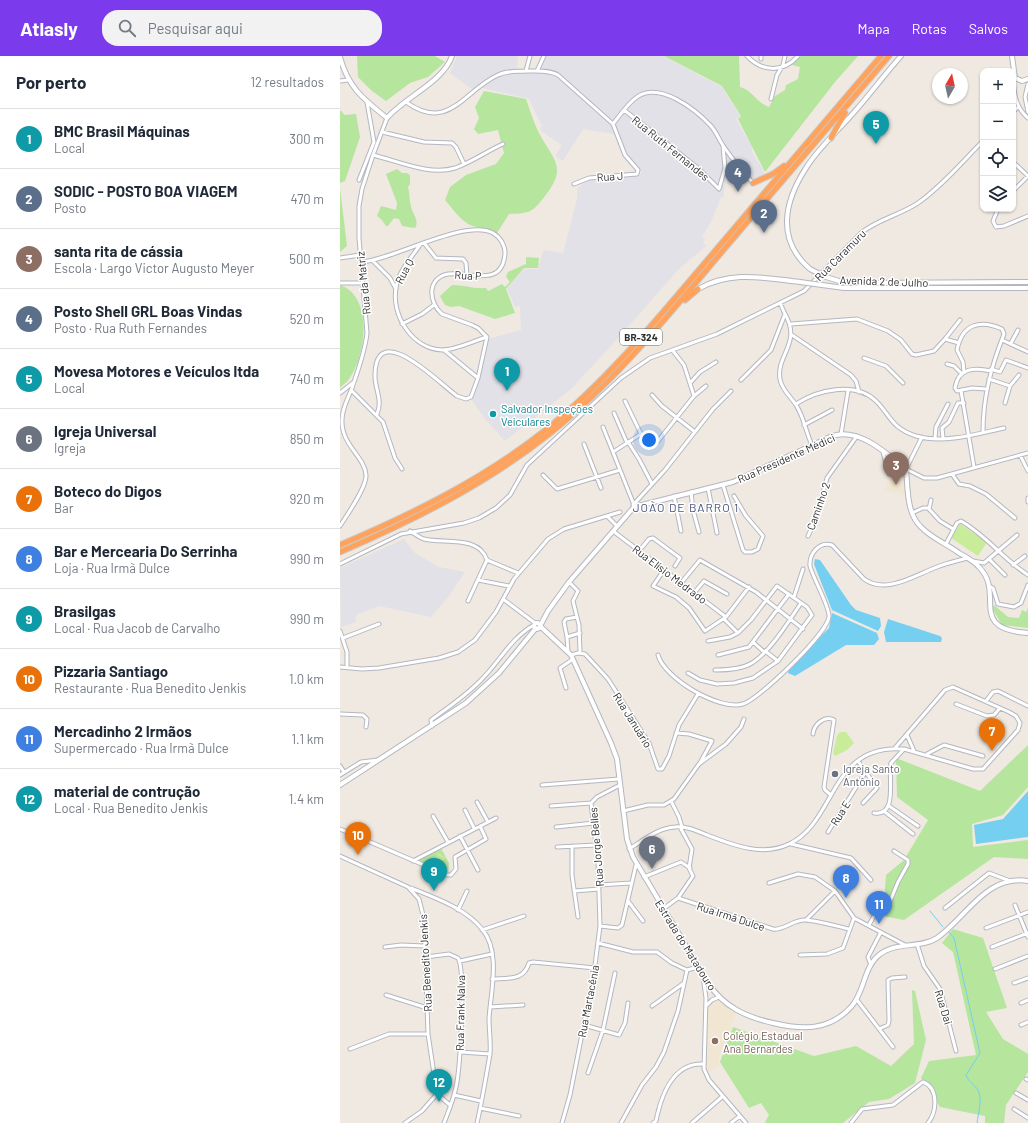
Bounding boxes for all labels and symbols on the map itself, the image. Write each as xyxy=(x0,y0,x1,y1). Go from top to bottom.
north arrow xyxy=(932,68,968,104)
pin: 5 xyxy=(863,111,889,144)
street label: Rua Ruth Fernandes xyxy=(630,113,712,183)
pin: 4 xyxy=(725,159,751,192)
street label: Rua J xyxy=(596,169,624,183)
pin: 2 xyxy=(751,200,777,233)
street label: Rua Caramuru xyxy=(812,227,868,283)
street label: Rua da Matriz xyxy=(353,251,373,315)
street label: Rua Q xyxy=(392,256,416,286)
street label: Rua P xyxy=(454,268,482,282)
street label: Avenida 2 de Julho xyxy=(839,273,929,289)
road number: BR-324 xyxy=(620,329,662,345)
pin: 1 xyxy=(494,358,520,391)
place label: Salvador Inspeções Veiculares xyxy=(501,402,593,428)
marker: Salvador Inspeções Veiculares xyxy=(488,409,498,419)
your location xyxy=(639,430,659,450)
street label: Rua Presidente Médici xyxy=(735,431,837,485)
pin: 3 xyxy=(883,452,909,485)
street label: Caminho 2 xyxy=(804,480,832,532)
district label: JOÃO DE BARRO 1 xyxy=(633,500,739,514)
street label: Rua Elísio Medrado xyxy=(630,542,710,606)
street label: Rua Januário xyxy=(611,690,655,750)
pin: 7 xyxy=(979,718,1005,751)
place label: Igreja Santo Antônio xyxy=(843,762,900,788)
marker: Igreja Santo Antônio xyxy=(830,769,840,779)
street label: Rua E xyxy=(827,798,853,828)
street label: Rua Jorge Belles xyxy=(586,807,606,887)
pin: 10 xyxy=(345,822,371,855)
pin: 6 xyxy=(639,836,665,869)
pin: 9 xyxy=(421,858,447,891)
pin: 8 xyxy=(833,865,859,898)
pin: 11 xyxy=(866,891,892,924)
street label: Estrada do Matadouro xyxy=(653,897,719,993)
street label: Rua Irmã Dulce xyxy=(695,899,767,933)
street label: Rua Benedito Jenkis xyxy=(416,914,434,1012)
street label: Rua Martacênia xyxy=(575,964,601,1038)
street label: Rua Frank Nalva xyxy=(453,975,467,1051)
street label: Rua Dai xyxy=(933,988,955,1026)
place label: Colégio Estadual Ana Bernardes xyxy=(723,1029,803,1055)
marker: Colégio Estadual Ana Bernardes xyxy=(710,1036,720,1046)
pin: 12 xyxy=(426,1069,452,1102)

